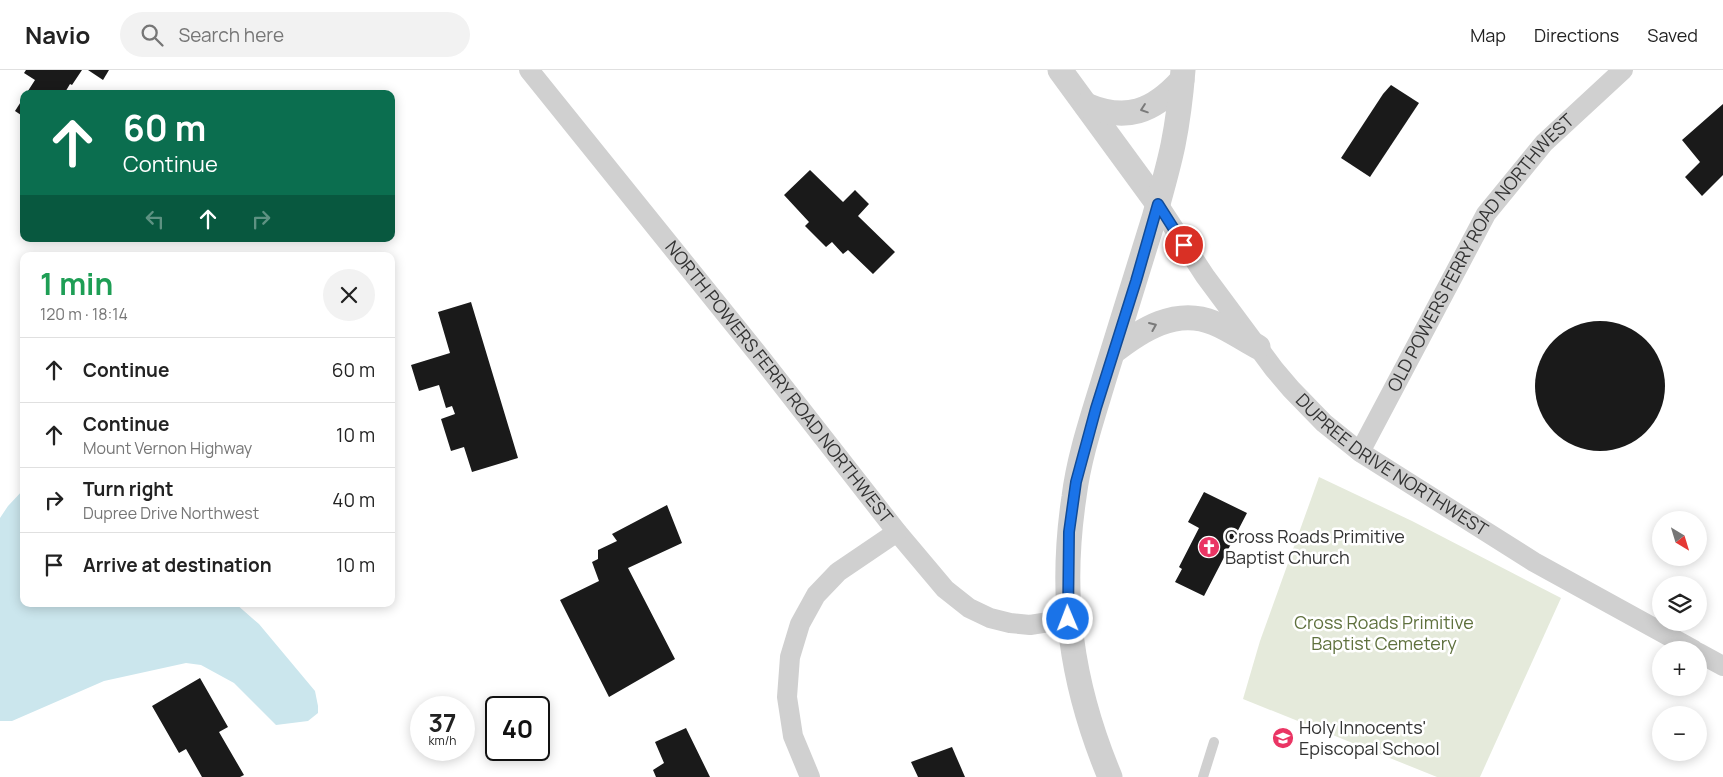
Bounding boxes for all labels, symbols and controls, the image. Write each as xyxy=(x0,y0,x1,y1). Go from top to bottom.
search box xyxy=(120,12,470,57)
text: Navio xyxy=(25,18,90,51)
icon: search xyxy=(138,21,166,49)
text: Search here xyxy=(178,22,284,48)
text: Map xyxy=(1470,23,1506,47)
text: Directions xyxy=(1534,23,1619,47)
text: Saved xyxy=(1647,23,1698,47)
one-way arrow xyxy=(1140,103,1148,113)
text: 60 m xyxy=(123,104,206,152)
street label: OLD POWERS FERRY ROAD NORTHWEST xyxy=(1381,108,1579,396)
icon: ahead xyxy=(40,110,105,175)
text: Continue xyxy=(123,149,218,179)
icon: left xyxy=(141,205,169,233)
icon: ahead xyxy=(194,205,222,233)
icon: right xyxy=(247,205,275,233)
pin xyxy=(1163,224,1205,266)
icon: arrive xyxy=(1170,231,1198,259)
street label: NORTH POWERS FERRY ROAD NORTHWEST xyxy=(660,235,899,528)
text: 1 min xyxy=(40,263,113,304)
button: close xyxy=(323,269,375,321)
text: 120 m · 18:14 xyxy=(40,303,128,325)
one-way arrow xyxy=(1148,321,1157,332)
icon: ahead xyxy=(40,356,68,384)
text: Continue xyxy=(83,357,169,383)
text: 60 m xyxy=(332,357,375,383)
street label: DUPREE DRIVE NORTHWEST xyxy=(1291,388,1493,541)
text: Continue xyxy=(83,411,169,437)
icon: ahead xyxy=(40,421,68,449)
text: 10 m xyxy=(336,422,375,448)
text: Mount Vernon Highway xyxy=(83,437,252,459)
text: Turn right xyxy=(83,476,173,502)
icon: right xyxy=(40,486,68,514)
text: 40 m xyxy=(332,487,375,513)
text: Dupree Drive Northwest xyxy=(83,502,259,524)
north arrow xyxy=(1652,511,1708,566)
map controls xyxy=(1652,511,1707,761)
place label: Cross Roads Primitive Baptist Church xyxy=(1225,524,1405,569)
church icon: Cross Roads Primitive Baptist Church xyxy=(1197,535,1221,559)
icon: arrive xyxy=(40,551,68,579)
text: Arrive at destination xyxy=(83,552,272,578)
text: 10 m xyxy=(336,552,375,578)
button: layers xyxy=(1652,576,1707,631)
position arrow xyxy=(1041,592,1093,644)
park label: Cross Roads Primitive Baptist Cemetery xyxy=(1294,610,1474,655)
button: + xyxy=(1652,641,1707,696)
speed limit sign: 40 xyxy=(485,696,550,761)
text: 37 xyxy=(429,705,456,740)
button: − xyxy=(1652,706,1707,761)
place label: Holy Innocents' Episcopal School xyxy=(1299,715,1440,760)
school or university icon: Holy Innocents' Episcopal School xyxy=(1271,726,1295,750)
text: km/h xyxy=(429,732,456,749)

